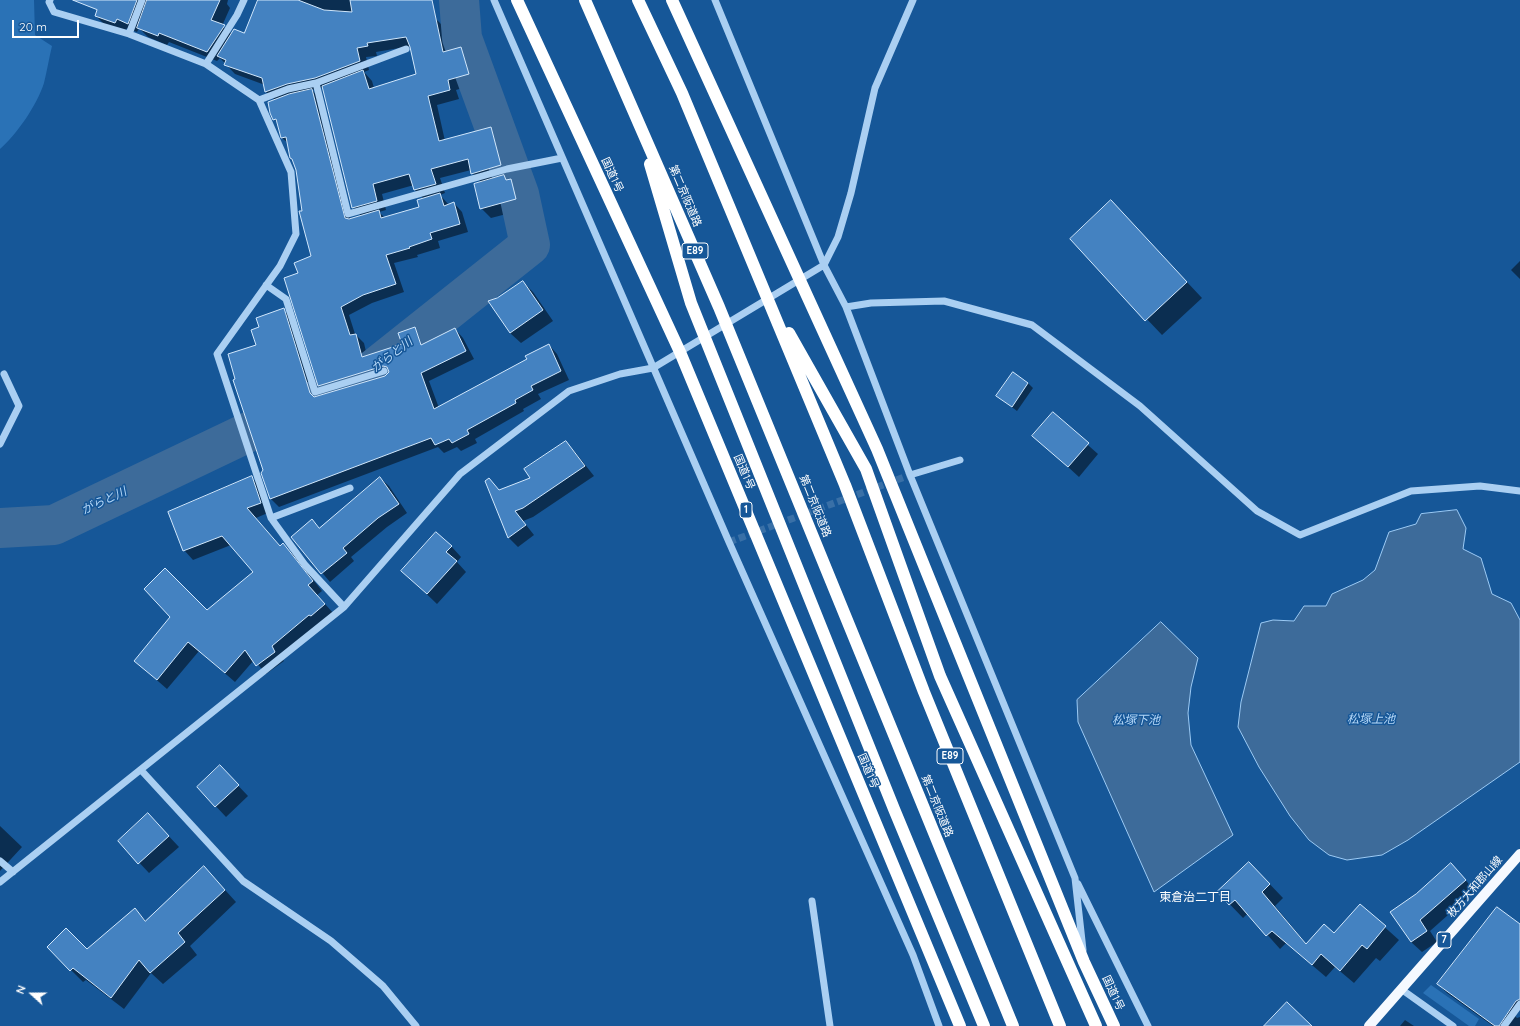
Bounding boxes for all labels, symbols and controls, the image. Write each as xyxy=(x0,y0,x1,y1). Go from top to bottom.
scale bar xyxy=(14,12,81,38)
text: 20 m xyxy=(19,19,47,34)
street label: 国道1号 xyxy=(598,155,626,195)
street label: 第二京阪道路 xyxy=(666,163,704,229)
road number: E89 xyxy=(682,243,708,259)
water label: がらと川 xyxy=(369,335,415,375)
street label: 国道1号 xyxy=(731,452,757,492)
street label: 第二京阪道路 xyxy=(797,473,833,539)
water label: がらと川 xyxy=(79,484,129,518)
road number: 1 xyxy=(740,502,752,518)
water label: 松塚上池 xyxy=(1347,712,1395,726)
water label: 松塚下池 xyxy=(1112,713,1160,727)
road number: E89 xyxy=(937,748,963,764)
street label: 国道1号 xyxy=(855,751,881,791)
street label: 第二京阪道路 xyxy=(919,773,955,839)
street label: 枚方大和郡山線 xyxy=(1445,854,1505,920)
district label: 東倉治二丁目 xyxy=(1159,890,1231,904)
road number: 7 xyxy=(1437,932,1451,948)
street label: 国道1号 xyxy=(1099,973,1127,1013)
north arrow xyxy=(12,974,52,1014)
text: N xyxy=(13,983,29,996)

